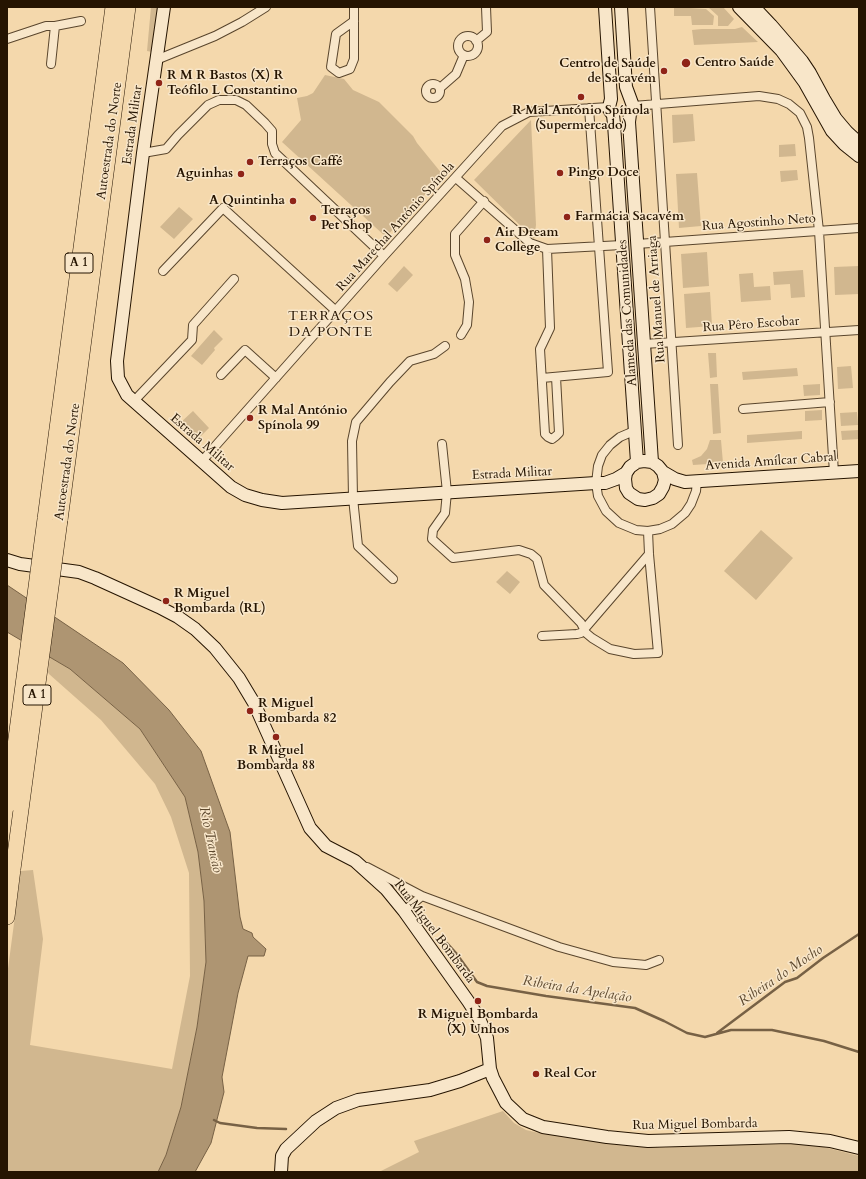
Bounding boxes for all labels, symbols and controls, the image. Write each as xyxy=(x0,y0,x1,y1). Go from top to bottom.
place label: Centro Saúde xyxy=(695,55,774,71)
place label: Centro de Saúde de Sacavém xyxy=(559,56,656,87)
marker: Centro Saúde xyxy=(680,57,692,69)
marker: Centro de Saúde de Sacavém xyxy=(659,66,669,76)
place label: R M R Bastos (X) R Teófilo L Constantino xyxy=(167,68,297,99)
marker: R M R Bastos (X) R Teófilo L Constantino xyxy=(154,78,164,88)
street label: Autoestrada do Norte xyxy=(94,81,126,201)
street label: Estrada Militar xyxy=(120,84,146,166)
marker: R Mal António Spínola (Supermercado) xyxy=(576,92,586,102)
place label: R Mal António Spínola (Supermercado) xyxy=(512,103,650,134)
place label: Terraços Caffé xyxy=(258,154,343,170)
marker: Terraços Caffé xyxy=(245,157,255,167)
street label: Rua Marechal António Spínola xyxy=(334,159,458,295)
place label: Pingo Doce xyxy=(568,165,639,181)
place label: Aguinhas xyxy=(176,166,233,182)
marker: Pingo Doce xyxy=(555,168,565,178)
marker: Aguinhas xyxy=(236,169,246,179)
place label: A Quintinha xyxy=(209,193,285,209)
marker: A Quintinha xyxy=(288,196,298,206)
place label: Terraços Pet Shop xyxy=(321,203,372,234)
place label: Farmácia Sacavém xyxy=(575,209,684,225)
street label: Rua Agostinho Neto xyxy=(702,211,816,235)
marker: Farmácia Sacavém xyxy=(562,212,572,222)
marker: Terraços Pet Shop xyxy=(308,213,318,223)
place label: Air Dream College xyxy=(495,225,559,256)
marker: Air Dream College xyxy=(482,235,492,245)
street label: Rua Manuel de Arriaga xyxy=(645,235,669,363)
street label: Alameda das Comunidades xyxy=(615,239,641,387)
road number: A 1 xyxy=(65,253,93,273)
district label: TERRAÇOS DA PONTE xyxy=(288,309,374,342)
street label: Rua Pêro Escobar xyxy=(702,314,800,336)
street label: Autoestrada do Norte xyxy=(52,402,84,522)
place label: R Mal António Spínola 99 xyxy=(258,403,347,434)
street label: Estrada Militar xyxy=(167,411,237,475)
marker: R Mal António Spínola 99 xyxy=(245,413,255,423)
street label: Avenida Amílcar Cabral xyxy=(705,450,837,474)
street label: Estrada Militar xyxy=(472,464,552,484)
place label: R Miguel Bombarda (RL) xyxy=(174,586,266,617)
marker: R Miguel Bombarda (RL) xyxy=(161,596,171,606)
road number: A 1 xyxy=(23,685,51,705)
place label: R Miguel Bombarda 82 xyxy=(258,696,336,727)
marker: R Miguel Bombarda 82 xyxy=(245,706,255,716)
marker: R Miguel Bombarda 88 xyxy=(271,732,281,742)
place label: R Miguel Bombarda 88 xyxy=(237,743,315,774)
water label: Rio Trancão xyxy=(195,805,225,875)
street label: Rua Miguel Bombarda xyxy=(390,877,478,987)
water label: Ribeira do Mocho xyxy=(736,942,826,1010)
water label: Ribeira da Apelação xyxy=(521,973,633,1007)
marker: R Miguel Bombarda (X) Unhos xyxy=(473,996,483,1006)
place label: R Miguel Bombarda (X) Unhos xyxy=(418,1007,538,1038)
place label: Real Cor xyxy=(544,1066,597,1082)
marker: Real Cor xyxy=(531,1069,541,1079)
street label: Rua Miguel Bombarda xyxy=(632,1116,758,1134)

